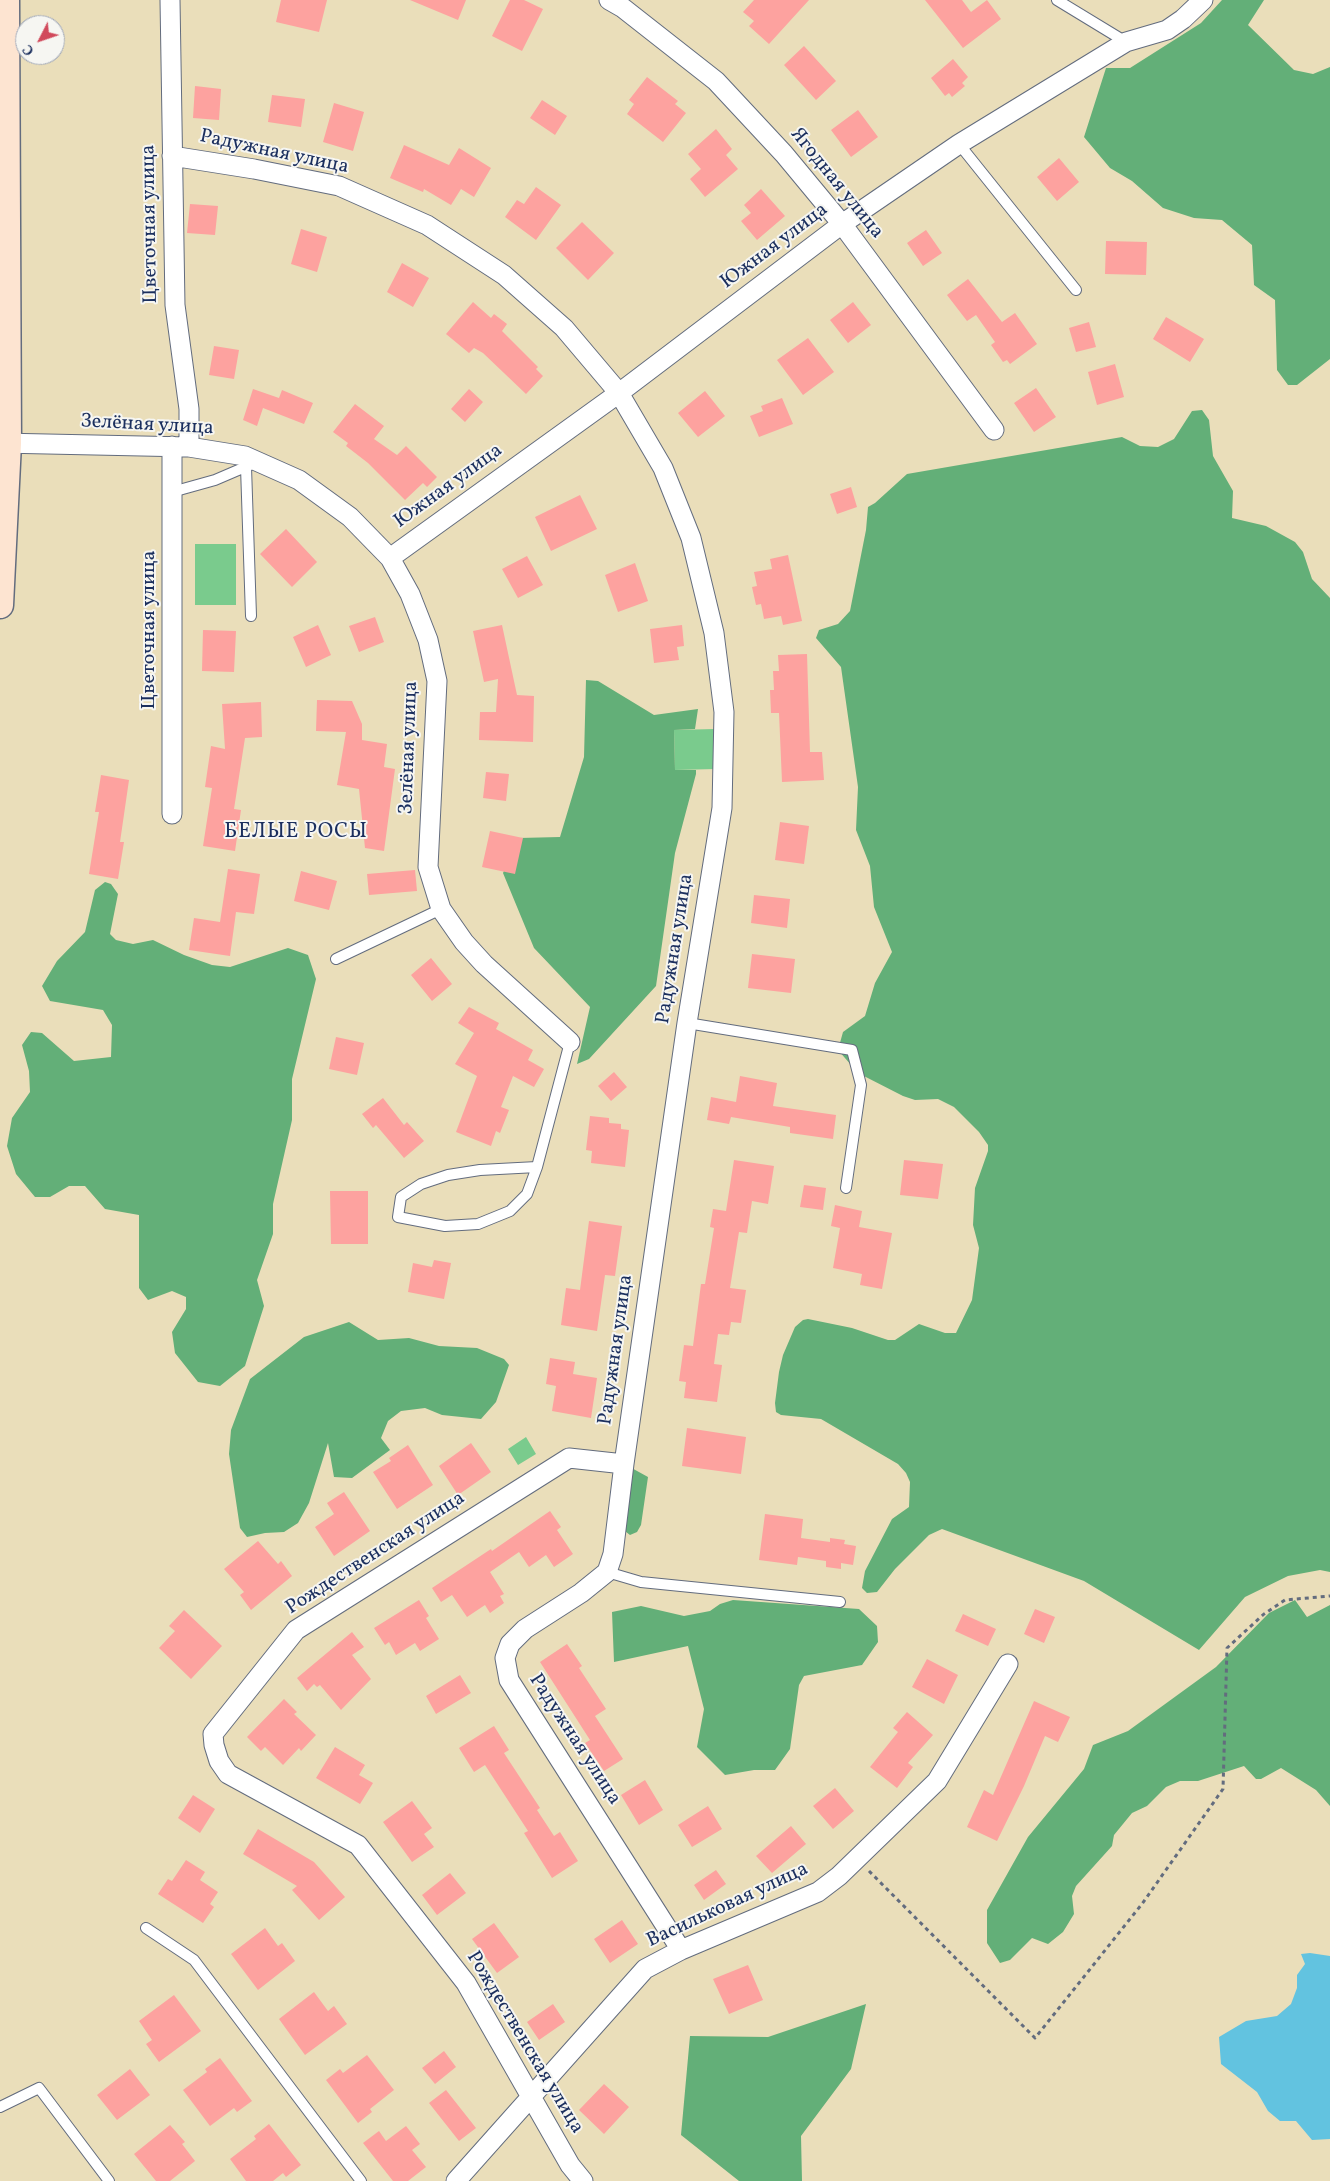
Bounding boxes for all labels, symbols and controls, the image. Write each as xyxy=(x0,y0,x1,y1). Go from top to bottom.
north arrow xyxy=(15,15,65,65)
text: С xyxy=(19,40,39,59)
street label: Ягодная улица xyxy=(784,124,888,244)
street label: Радужная улица xyxy=(197,125,351,181)
street label: Цветочная улица xyxy=(138,144,164,304)
street label: Южная улица xyxy=(716,199,834,295)
street label: Зелёная улица xyxy=(80,411,214,441)
street label: Южная улица xyxy=(390,440,508,534)
street label: Цветочная улица xyxy=(138,551,162,709)
street label: Зелёная улица xyxy=(396,681,424,815)
district label: БЕЛЫЕ РОСЫ xyxy=(223,820,369,846)
street label: Радужная улица xyxy=(652,872,700,1026)
street label: Радужная улица xyxy=(595,1273,639,1427)
street label: Рождественская улица xyxy=(282,1487,470,1621)
street label: Радужная улица xyxy=(523,1670,625,1810)
street label: Васильковая улица xyxy=(643,1858,813,1954)
street label: Рождественская улица xyxy=(460,1947,588,2139)

